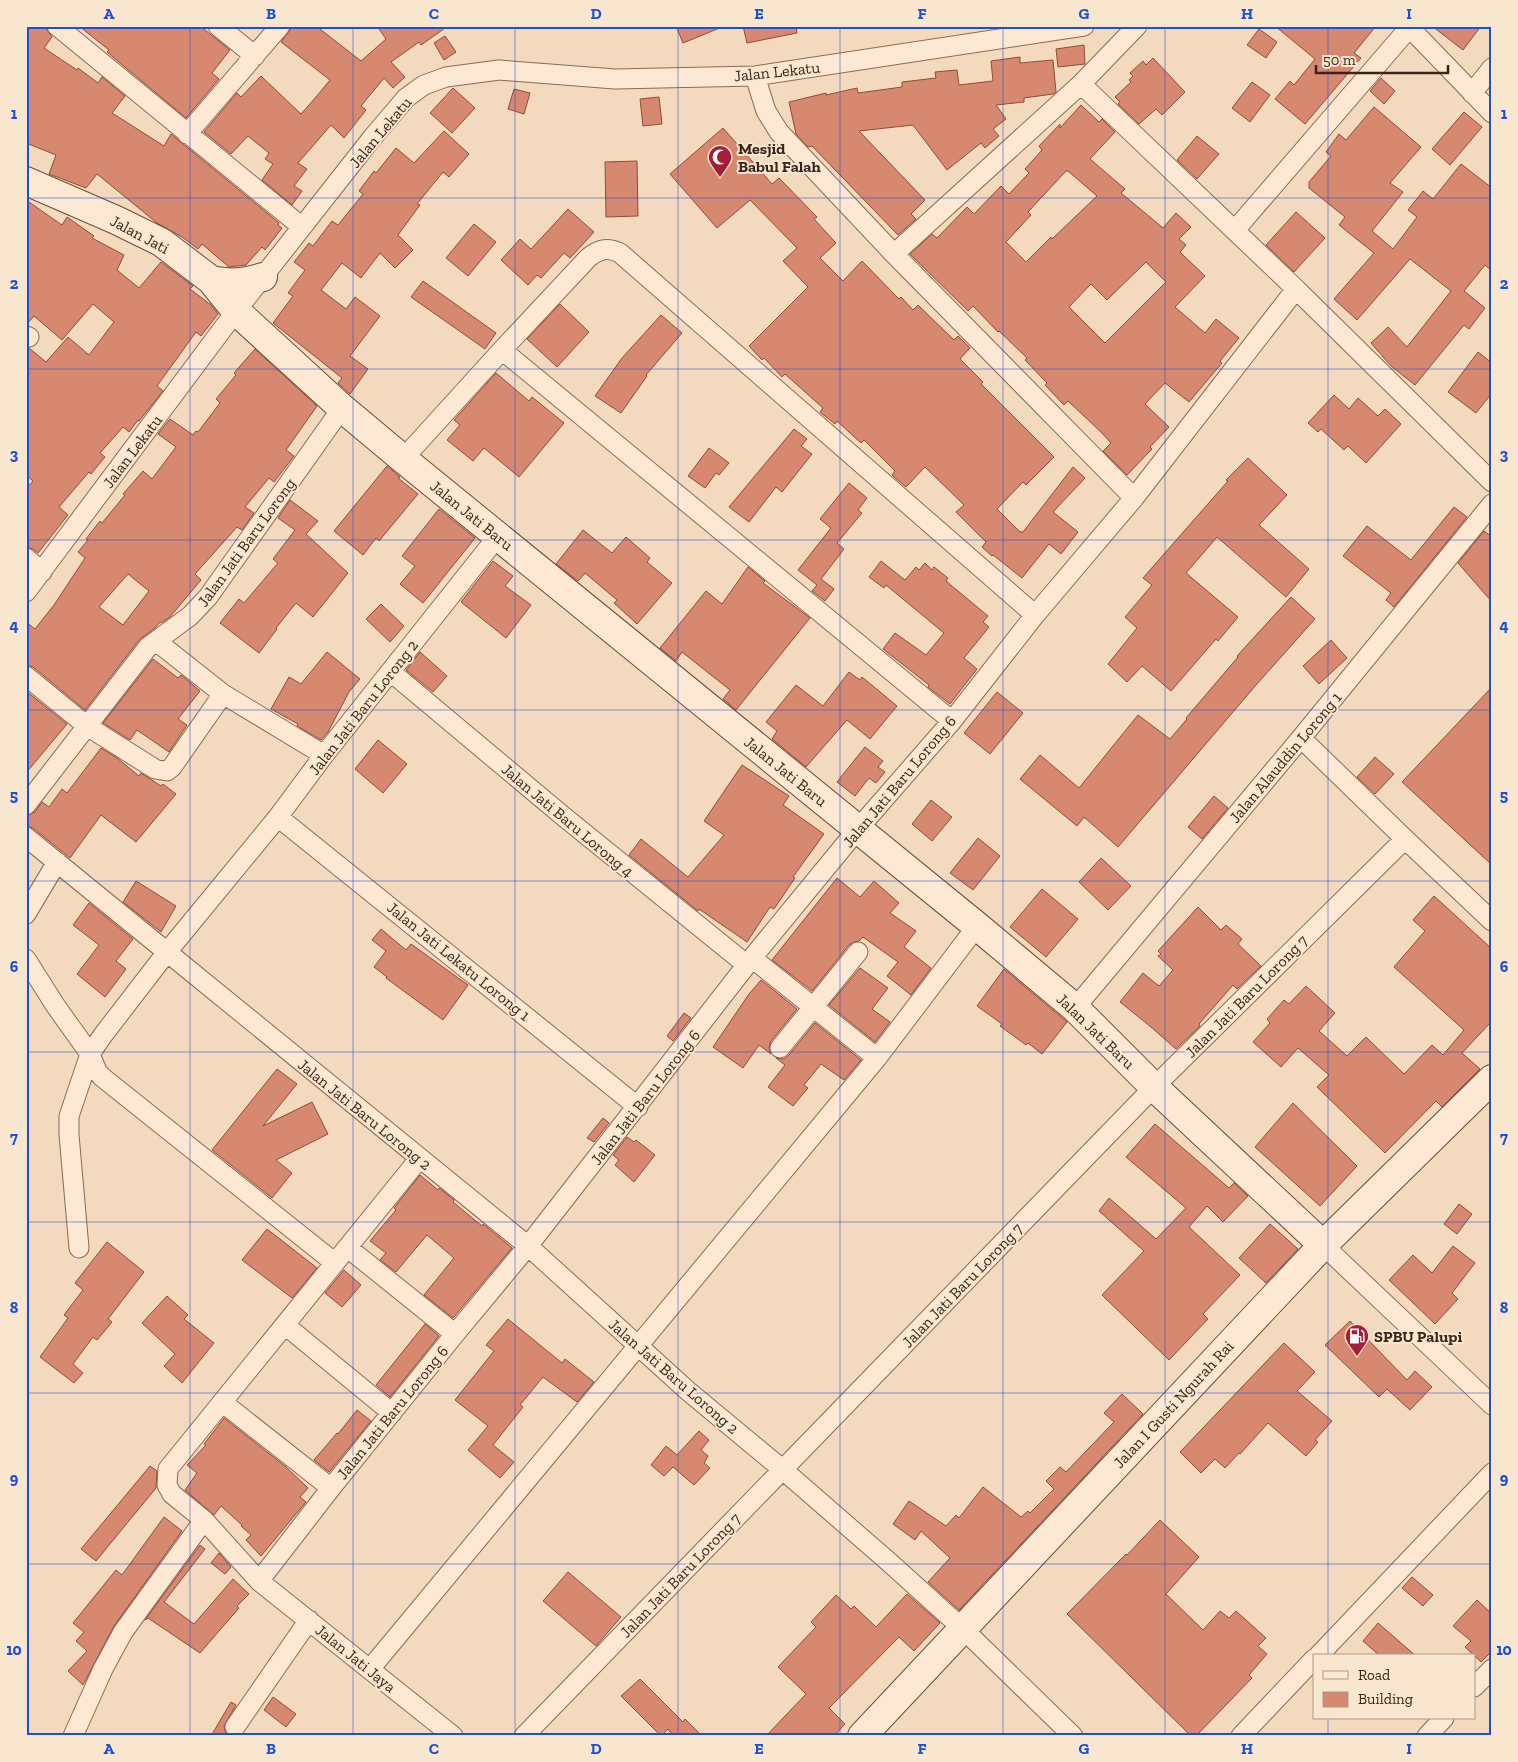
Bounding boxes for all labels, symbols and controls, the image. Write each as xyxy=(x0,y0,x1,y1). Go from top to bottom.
text: A xyxy=(104,4,115,23)
text: B xyxy=(266,4,276,23)
text: C xyxy=(429,4,439,23)
text: D xyxy=(590,4,602,23)
text: E xyxy=(754,4,764,23)
text: F xyxy=(917,4,927,23)
text: G xyxy=(1079,4,1090,23)
text: H xyxy=(1241,4,1253,23)
text: I xyxy=(1406,4,1412,23)
scale bar xyxy=(1316,42,1448,74)
text: 50 m xyxy=(1323,51,1356,69)
street label: Jalan Lekatu xyxy=(733,58,821,85)
street label: Jalan Lekatu xyxy=(345,93,416,172)
text: 1 xyxy=(11,104,18,123)
text: 1 xyxy=(1501,104,1508,123)
place label: Mesjid Babul Falah xyxy=(738,139,821,176)
mosque icon: Mesjid Babul Falah xyxy=(707,144,733,178)
street label: Jalan Jati xyxy=(107,211,173,258)
text: 2 xyxy=(10,274,19,293)
text: 2 xyxy=(1500,274,1509,293)
street label: Jalan Lekatu xyxy=(99,411,166,492)
text: 3 xyxy=(10,445,19,464)
text: 3 xyxy=(1500,445,1509,464)
street label: Jalan Jati Baru Lorong xyxy=(193,474,300,610)
street label: Jalan Jati Baru xyxy=(427,476,517,555)
text: 4 xyxy=(9,616,19,635)
text: 4 xyxy=(1499,616,1509,635)
street label: Jalan Jati Baru Lorong 2 xyxy=(305,636,422,779)
street label: Jalan Alauddin Lorong 1 xyxy=(1225,688,1346,827)
street label: Jalan Jati Baru Lorong 6 xyxy=(839,711,960,851)
street label: Jalan Jati Baru xyxy=(741,732,831,811)
street label: Jalan Jati Baru Lorong 4 xyxy=(498,760,638,881)
text: 5 xyxy=(10,786,18,805)
text: 5 xyxy=(1500,786,1508,805)
street label: Jalan Jati Lekatu Lorong 1 xyxy=(383,898,534,1025)
street label: Jalan Jati Baru Lorong 7 xyxy=(1181,931,1312,1062)
text: 6 xyxy=(10,957,19,976)
text: 6 xyxy=(1500,957,1509,976)
street label: Jalan Jati Baru xyxy=(1053,990,1139,1073)
street label: Jalan Jati Baru Lorong 6 xyxy=(587,1026,704,1169)
street label: Jalan Jati Baru Lorong 2 xyxy=(294,1055,435,1174)
text: 7 xyxy=(10,1128,18,1147)
text: 7 xyxy=(1500,1128,1508,1147)
street label: Jalan Jati Baru Lorong 7 xyxy=(898,1219,1027,1351)
text: 8 xyxy=(10,1298,19,1317)
text: 8 xyxy=(1500,1298,1509,1317)
street label: Jalan Jati Baru Lorong 2 xyxy=(605,1315,743,1438)
fuel station icon: SPBU Palupi xyxy=(1344,1323,1370,1357)
place label: SPBU Palupi xyxy=(1374,1327,1462,1346)
street label: Jalan I Gusti Ngurah Rai xyxy=(1109,1336,1238,1472)
street label: Jalan Jati Baru Lorong 6 xyxy=(333,1342,452,1483)
text: 9 xyxy=(10,1469,19,1488)
text: 9 xyxy=(1500,1469,1509,1488)
street label: Jalan Jati Baru Lorong 7 xyxy=(616,1509,745,1641)
street label: Jalan Jati Jaya xyxy=(312,1620,400,1697)
text: 10 xyxy=(6,1640,22,1659)
text: 10 xyxy=(1496,1640,1512,1659)
legend xyxy=(1313,1654,1476,1720)
text: Road xyxy=(1358,1666,1391,1684)
text: Building xyxy=(1358,1690,1413,1708)
text: A xyxy=(104,1739,115,1758)
text: B xyxy=(266,1739,276,1758)
text: C xyxy=(429,1739,439,1758)
text: D xyxy=(590,1739,602,1758)
text: E xyxy=(754,1739,764,1758)
text: F xyxy=(917,1739,927,1758)
text: G xyxy=(1079,1739,1090,1758)
text: H xyxy=(1241,1739,1253,1758)
text: I xyxy=(1406,1739,1412,1758)

